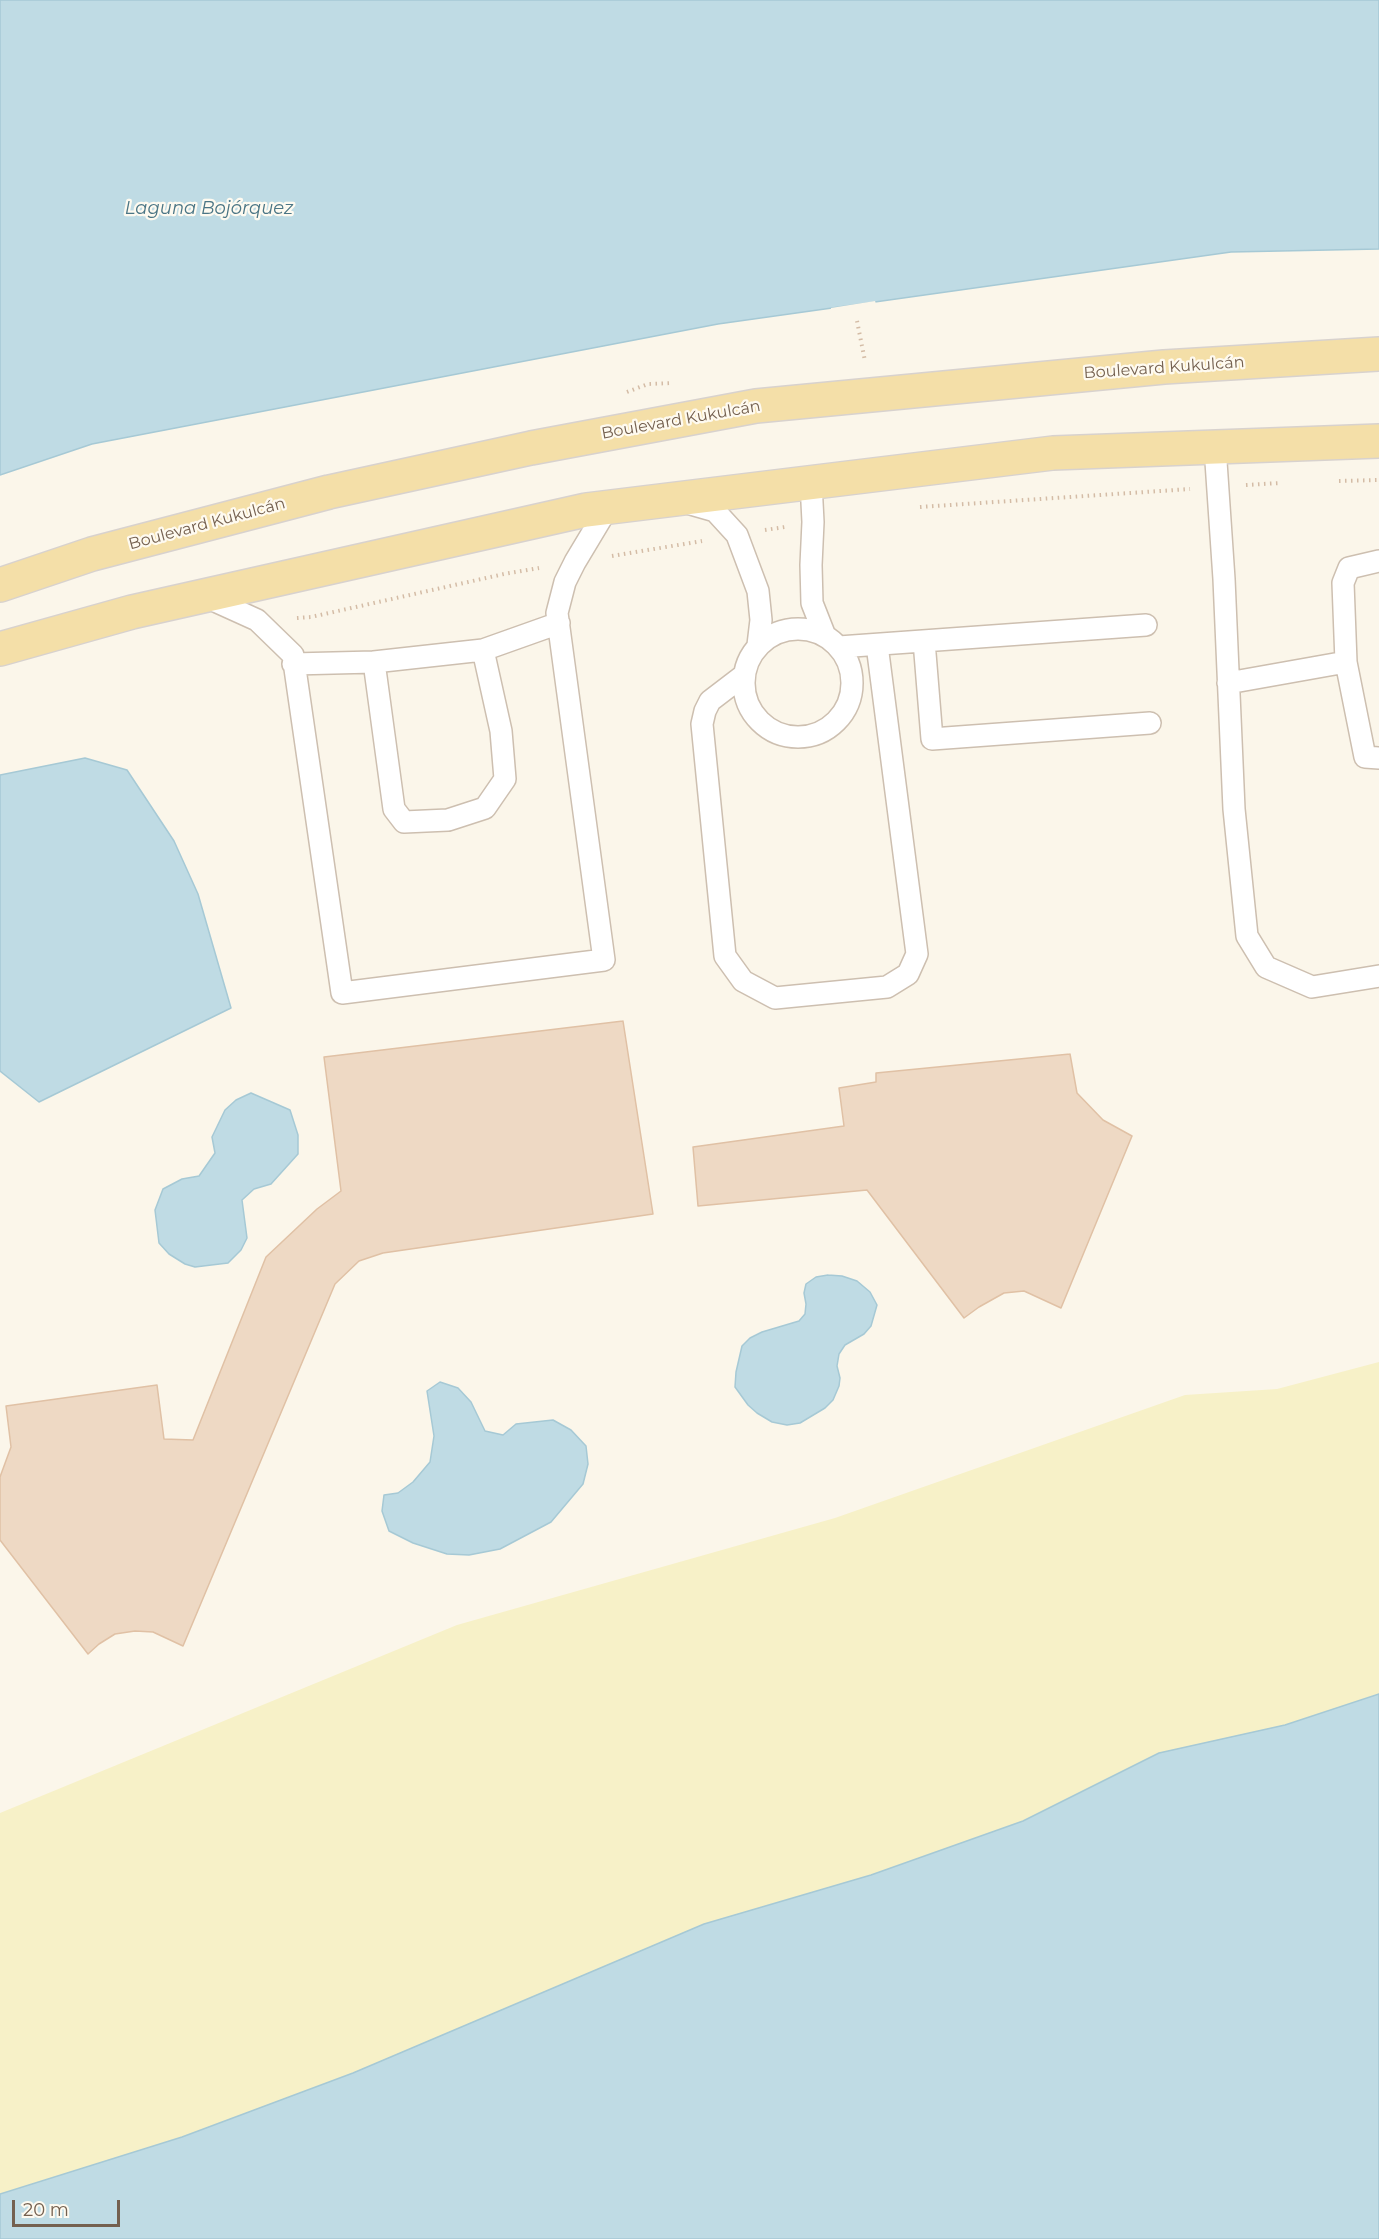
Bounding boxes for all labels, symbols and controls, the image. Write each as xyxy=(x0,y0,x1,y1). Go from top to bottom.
water label: Laguna Bojórquez xyxy=(125,198,293,220)
street label: Boulevard Kukulcán xyxy=(1083,353,1245,383)
street label: Boulevard Kukulcán xyxy=(600,397,762,443)
street label: Boulevard Kukulcán xyxy=(127,494,287,554)
scale bar xyxy=(15,2188,123,2226)
text: 20 m xyxy=(23,2199,69,2221)

